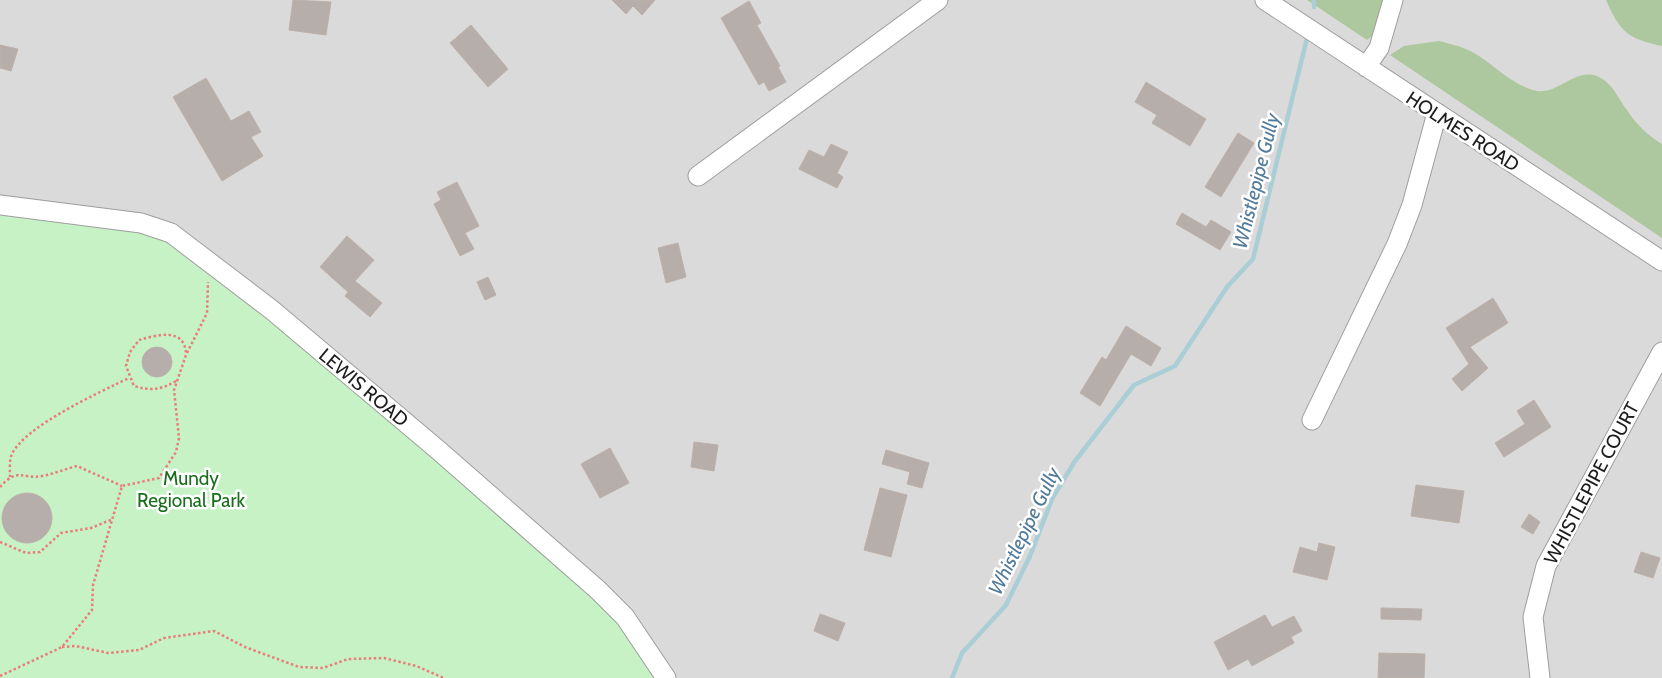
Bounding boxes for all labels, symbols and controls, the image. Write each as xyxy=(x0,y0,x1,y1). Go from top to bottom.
street label: HOLMES ROAD xyxy=(1402,86,1524,177)
water label: Whistlepipe Gully xyxy=(1228,110,1285,251)
street label: LEWIS ROAD xyxy=(314,343,413,432)
street label: WHISTLEPIPE COURT xyxy=(1539,398,1644,568)
water label: Whistlepipe Gully xyxy=(983,463,1066,599)
park label: Mundy Regional Park xyxy=(137,467,245,512)

